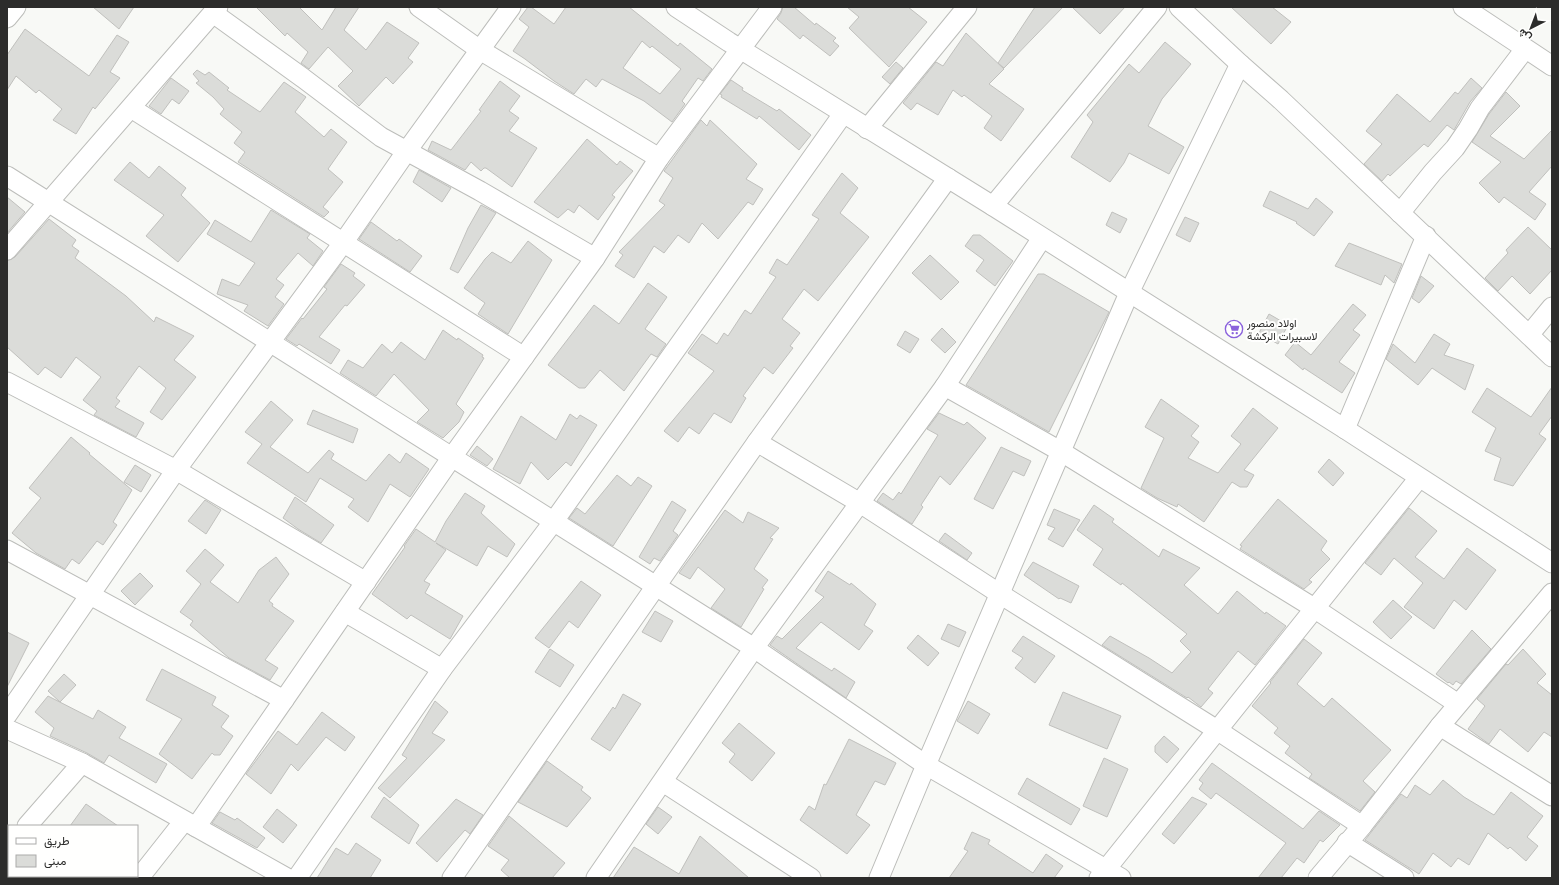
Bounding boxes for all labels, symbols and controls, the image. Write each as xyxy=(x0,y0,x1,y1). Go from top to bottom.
north arrow xyxy=(1511,8,1551,48)
text: ش xyxy=(1515,26,1534,45)
place label: اولاد منصور لاسبيرات الركشة xyxy=(1246,316,1318,343)
supermarket icon: اولاد منصور لاسبيرات الركشة xyxy=(1224,319,1244,339)
legend xyxy=(8,825,138,877)
text: طريق xyxy=(44,833,70,849)
text: مبنى xyxy=(44,853,66,869)

